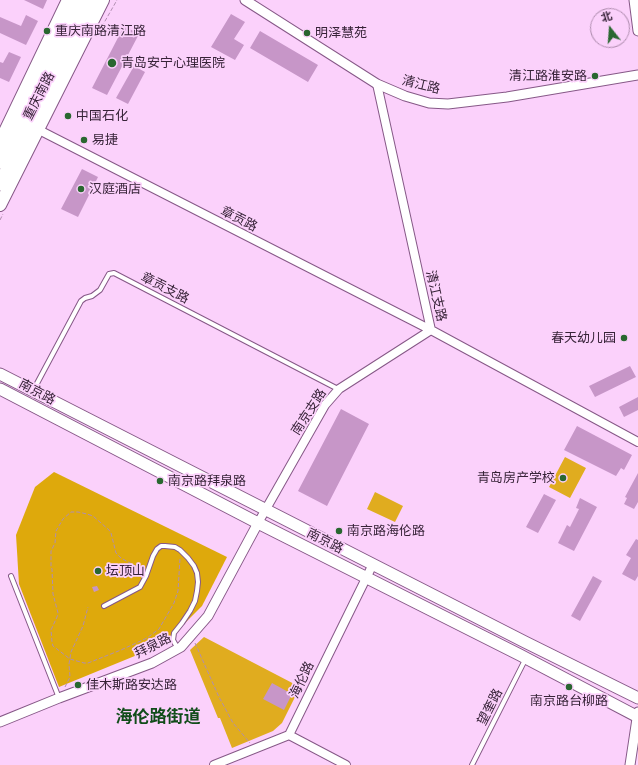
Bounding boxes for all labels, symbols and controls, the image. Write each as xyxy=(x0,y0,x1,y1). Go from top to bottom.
north arrow xyxy=(590,8,630,48)
text: 北 xyxy=(599,9,614,25)
place label: 重庆南路清江路 xyxy=(55,23,146,39)
place label: 明泽慧苑 xyxy=(315,25,367,41)
marker: 重庆南路清江路 xyxy=(42,26,52,36)
marker: 明泽慧苑 xyxy=(302,28,312,38)
place label: 青岛安宁心理医院 xyxy=(121,55,225,71)
marker: 青岛安宁心理医院 xyxy=(106,57,118,69)
place label: 清江路淮安路 xyxy=(509,68,587,84)
street label: 重庆南路 xyxy=(20,69,58,123)
marker: 清江路淮安路 xyxy=(590,71,600,81)
street label: 清江路 xyxy=(400,73,442,97)
place label: 中国石化 xyxy=(76,108,128,124)
marker: 中国石化 xyxy=(63,111,73,121)
place label: 易捷 xyxy=(92,132,118,148)
marker: 易捷 xyxy=(79,135,89,145)
place label: 汉庭酒店 xyxy=(89,181,141,197)
marker: 汉庭酒店 xyxy=(76,184,86,194)
street label: 章贡路 xyxy=(218,203,260,235)
street label: 章贡支路 xyxy=(138,269,192,307)
street label: 清江支路 xyxy=(423,269,449,323)
place label: 春天幼儿园 xyxy=(551,330,616,346)
marker: 春天幼儿园 xyxy=(619,333,629,343)
street label: 南京路 xyxy=(16,376,58,408)
street label: 南京支路 xyxy=(288,386,330,438)
place label: 青岛房产学校 xyxy=(477,470,555,486)
place label: 南京路拜泉路 xyxy=(168,473,246,489)
marker: 青岛房产学校 xyxy=(558,473,568,483)
marker: 南京路拜泉路 xyxy=(155,476,165,486)
place label: 南京路海伦路 xyxy=(347,523,425,539)
street label: 南京路 xyxy=(304,525,346,557)
marker: 南京路海伦路 xyxy=(334,526,344,536)
place label: 坛顶山 xyxy=(106,563,145,579)
marker: 坛顶山 xyxy=(93,566,103,576)
street label: 拜泉路 xyxy=(132,630,174,662)
street label: 海伦路 xyxy=(286,659,318,701)
place label: 佳木斯路安达路 xyxy=(86,677,177,693)
marker: 佳木斯路安达路 xyxy=(73,680,83,690)
marker: 南京路台柳路 xyxy=(564,682,574,692)
street label: 望奎路 xyxy=(474,686,506,728)
place label: 南京路台柳路 xyxy=(530,693,608,709)
district label: 海伦路街道 xyxy=(116,707,200,727)

